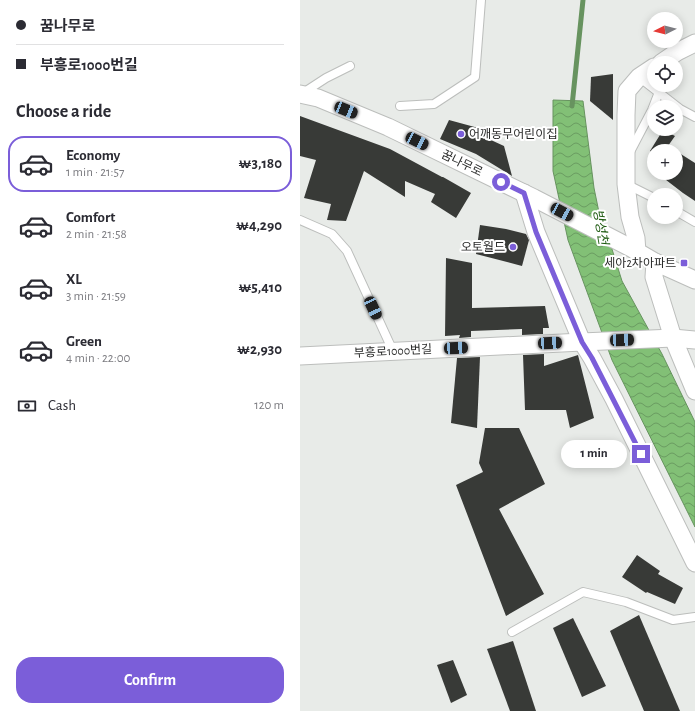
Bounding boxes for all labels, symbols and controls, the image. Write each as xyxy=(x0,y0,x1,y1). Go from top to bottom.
north arrow xyxy=(647,12,683,48)
map controls xyxy=(647,12,683,224)
text: 꿈나무로 xyxy=(40,19,95,34)
button: locate xyxy=(647,56,683,92)
text: 부흥로1000번길 xyxy=(40,58,138,73)
car xyxy=(333,100,359,120)
button: layers xyxy=(647,100,683,136)
text: Choose a ride xyxy=(16,103,111,121)
place label: 어깨동무어린이집 xyxy=(469,128,557,140)
marker: 어깨동무어린이집 xyxy=(456,129,466,139)
car xyxy=(404,130,430,152)
button: + xyxy=(647,144,683,180)
icon: car xyxy=(18,146,54,182)
text: Economy xyxy=(66,148,120,163)
street label: 꿈나무로 xyxy=(440,148,484,178)
text: ₩3,180 xyxy=(239,156,282,171)
text: 1 min · 21:57 xyxy=(66,166,124,179)
route start xyxy=(492,173,510,191)
button: − xyxy=(647,188,683,224)
car xyxy=(549,201,575,223)
icon: car xyxy=(18,208,54,244)
water label: 방성천 xyxy=(590,208,611,247)
text: Comfort xyxy=(66,210,115,225)
text: ₩4,290 xyxy=(236,218,282,233)
text: 2 min · 21:58 xyxy=(66,228,127,241)
place label: 오토월드 xyxy=(461,241,505,253)
marker: 오토월드 xyxy=(508,242,518,252)
place label: 세아2차아파트 xyxy=(604,257,676,269)
marker: 세아2차아파트 xyxy=(679,258,689,268)
icon: car xyxy=(18,270,54,306)
text: XL xyxy=(66,272,82,287)
text: ₩5,410 xyxy=(238,280,282,295)
text: 3 min · 21:59 xyxy=(66,290,126,303)
car xyxy=(362,295,384,321)
icon: car xyxy=(18,332,54,368)
text: Green xyxy=(66,334,102,349)
car xyxy=(610,334,634,346)
car xyxy=(538,336,562,350)
car xyxy=(444,341,468,355)
text: ₩2,930 xyxy=(237,342,282,357)
street label: 부흥로1000번길 xyxy=(354,343,432,359)
text: 4 min · 22:00 xyxy=(66,352,130,365)
icon: cash xyxy=(16,395,38,417)
text: Cash xyxy=(48,398,76,413)
text: 120 m xyxy=(254,399,284,412)
callout: 1 min xyxy=(561,440,627,468)
route end xyxy=(632,445,650,463)
text: 1 min xyxy=(580,447,608,460)
button: Confirm xyxy=(16,657,284,703)

